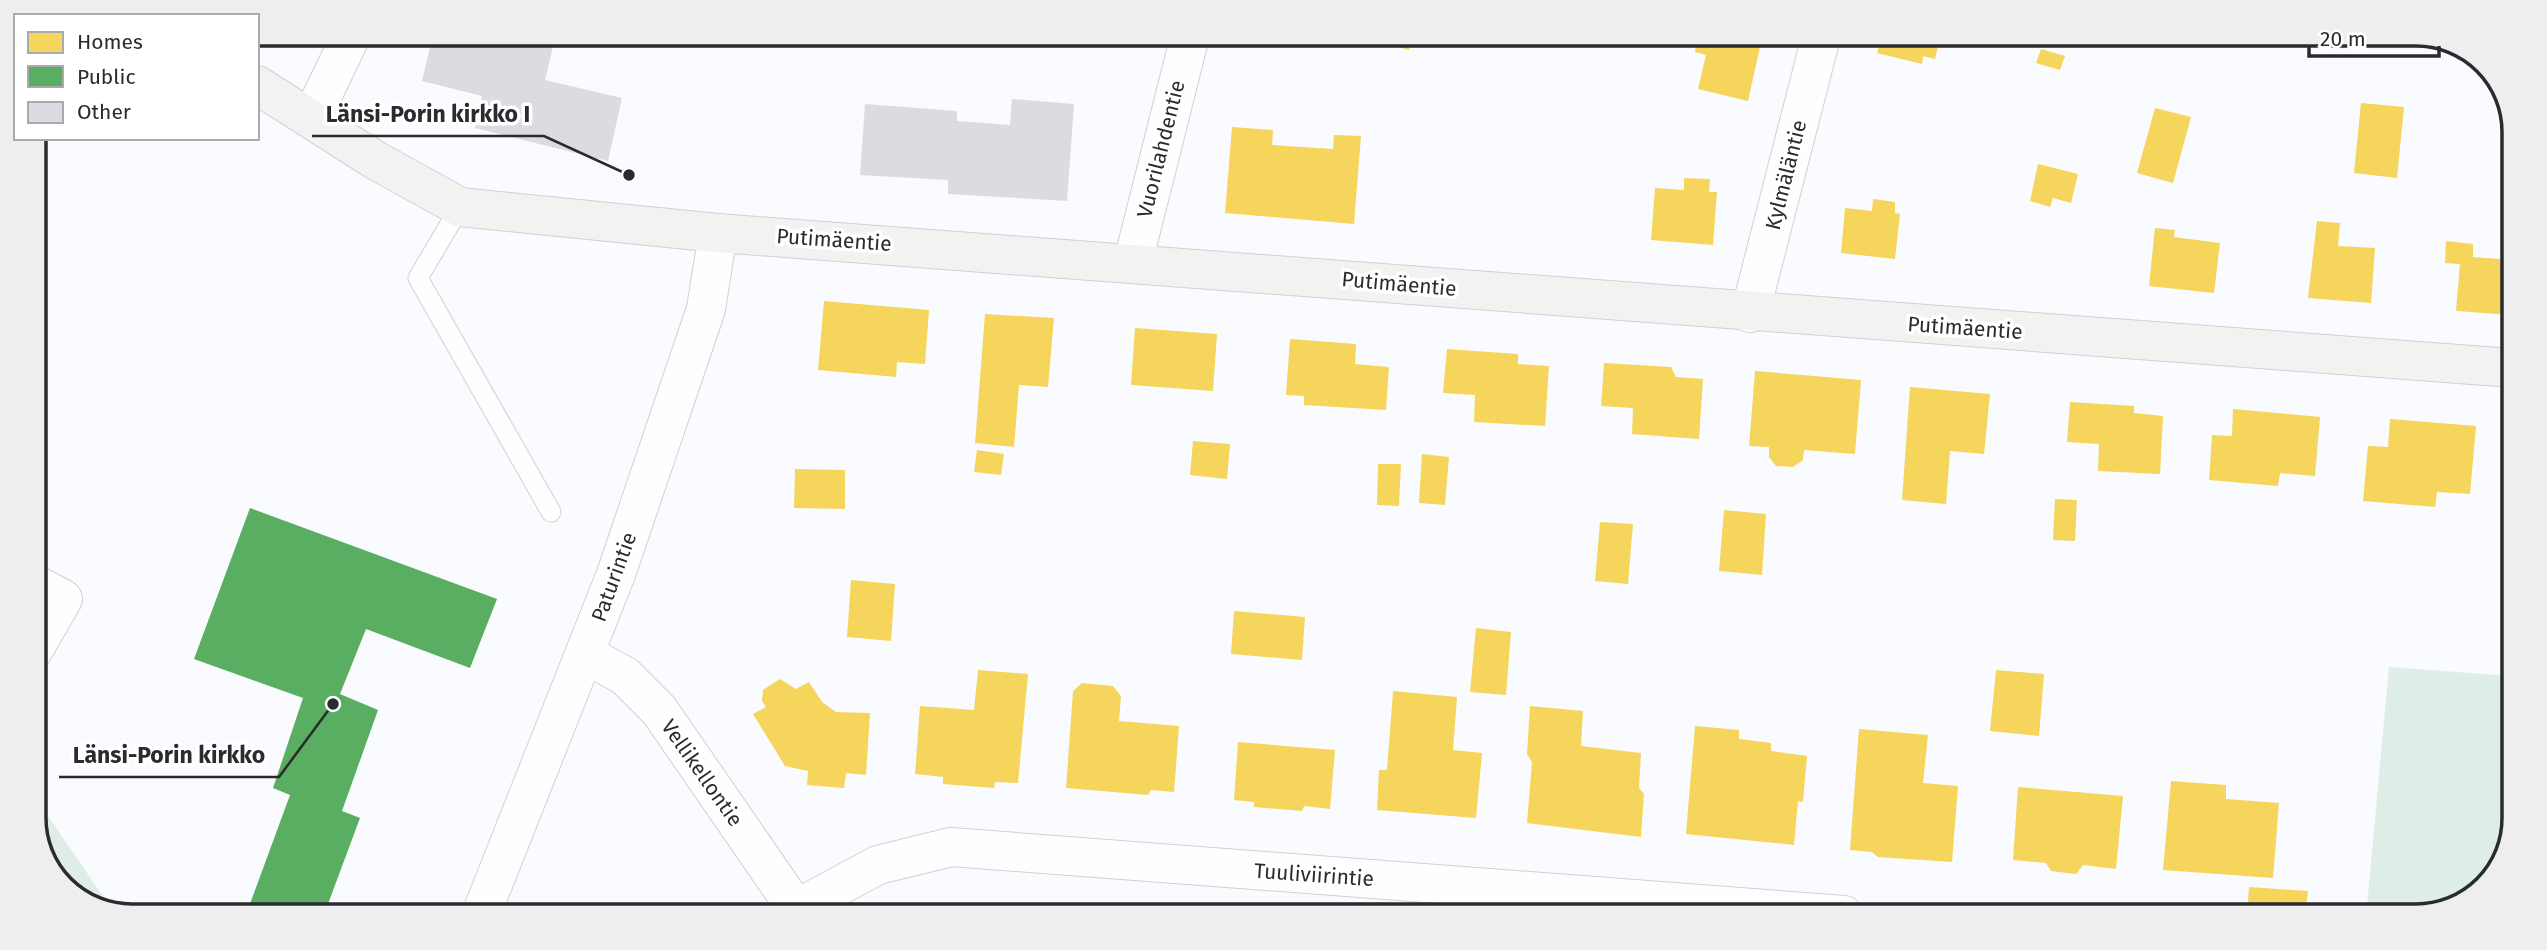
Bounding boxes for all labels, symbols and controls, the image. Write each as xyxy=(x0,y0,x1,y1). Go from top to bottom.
legend xyxy=(14,14,259,140)
scale bar xyxy=(2309,14,2438,58)
text: 20 m xyxy=(2320,26,2366,52)
text: Homes xyxy=(77,29,143,55)
text: Public xyxy=(77,64,135,90)
street label: Vuorilahdentie xyxy=(1131,78,1191,220)
callout: Länsi-Porin kirkko I xyxy=(312,92,544,136)
text: Other xyxy=(77,99,131,125)
text: Länsi-Porin kirkko I xyxy=(326,100,530,128)
street label: Kylmäläntie xyxy=(1760,117,1812,233)
street label: Putimäentie xyxy=(775,223,893,257)
street label: Putimäentie xyxy=(1340,266,1458,302)
street label: Putimäentie xyxy=(1906,311,2024,345)
street label: Paturintie xyxy=(586,529,642,625)
street label: Vellikellontie xyxy=(656,715,748,831)
callout: Länsi-Porin kirkko xyxy=(59,733,279,777)
text: Länsi-Porin kirkko xyxy=(73,741,265,769)
street label: Tuuliviirintie xyxy=(1253,858,1375,892)

